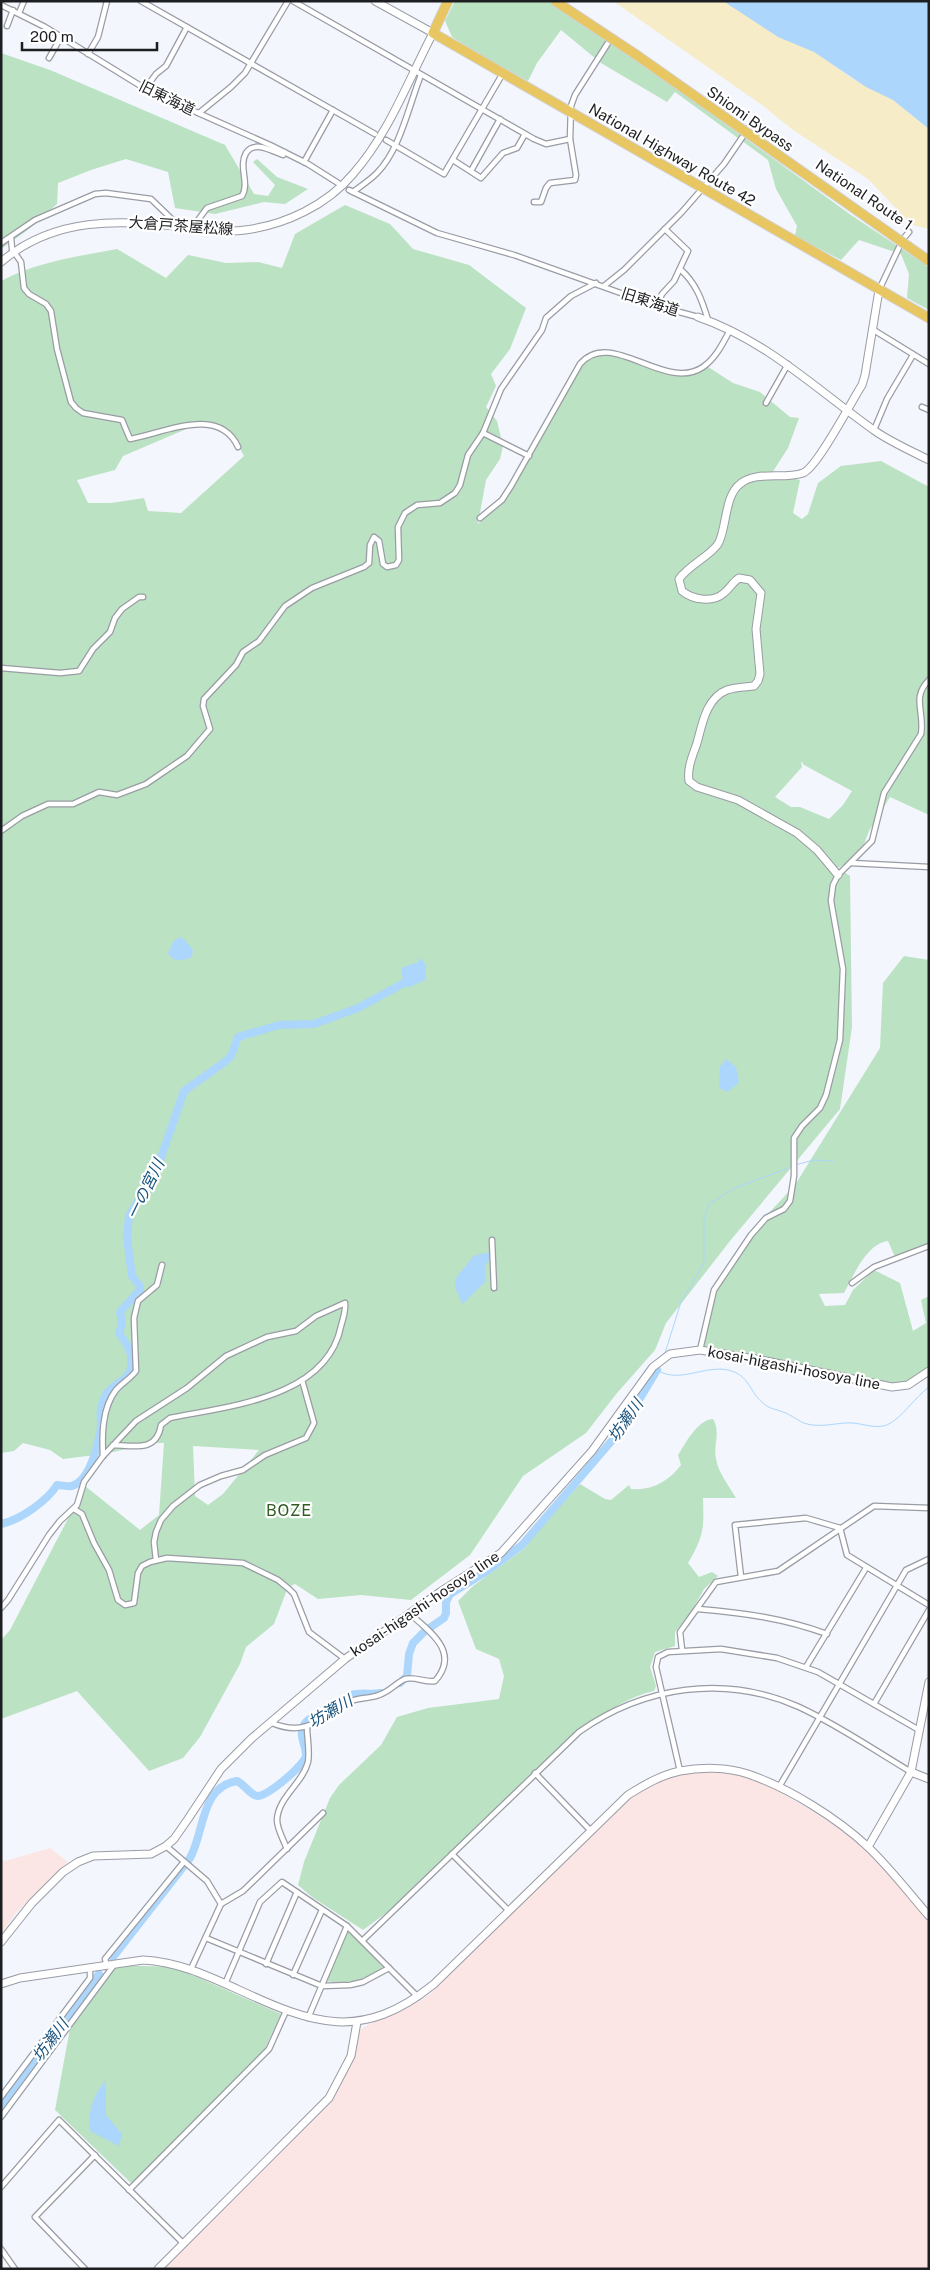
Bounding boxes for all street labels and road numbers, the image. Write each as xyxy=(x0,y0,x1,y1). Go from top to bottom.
street label: 旧東海道 xyxy=(137,77,198,118)
street label: Shiomi Bypass xyxy=(704,83,797,155)
street label: National Highway Route 42 xyxy=(586,100,759,209)
street label: National Route 1 xyxy=(813,156,916,233)
street label: 大倉戸茶屋松線 xyxy=(128,213,234,238)
street label: 旧東海道 xyxy=(619,284,681,319)
street label: kosai-higashi-hosoya line xyxy=(706,1342,882,1393)
street label: kosai-higashi-hosoya line xyxy=(347,1548,502,1660)

